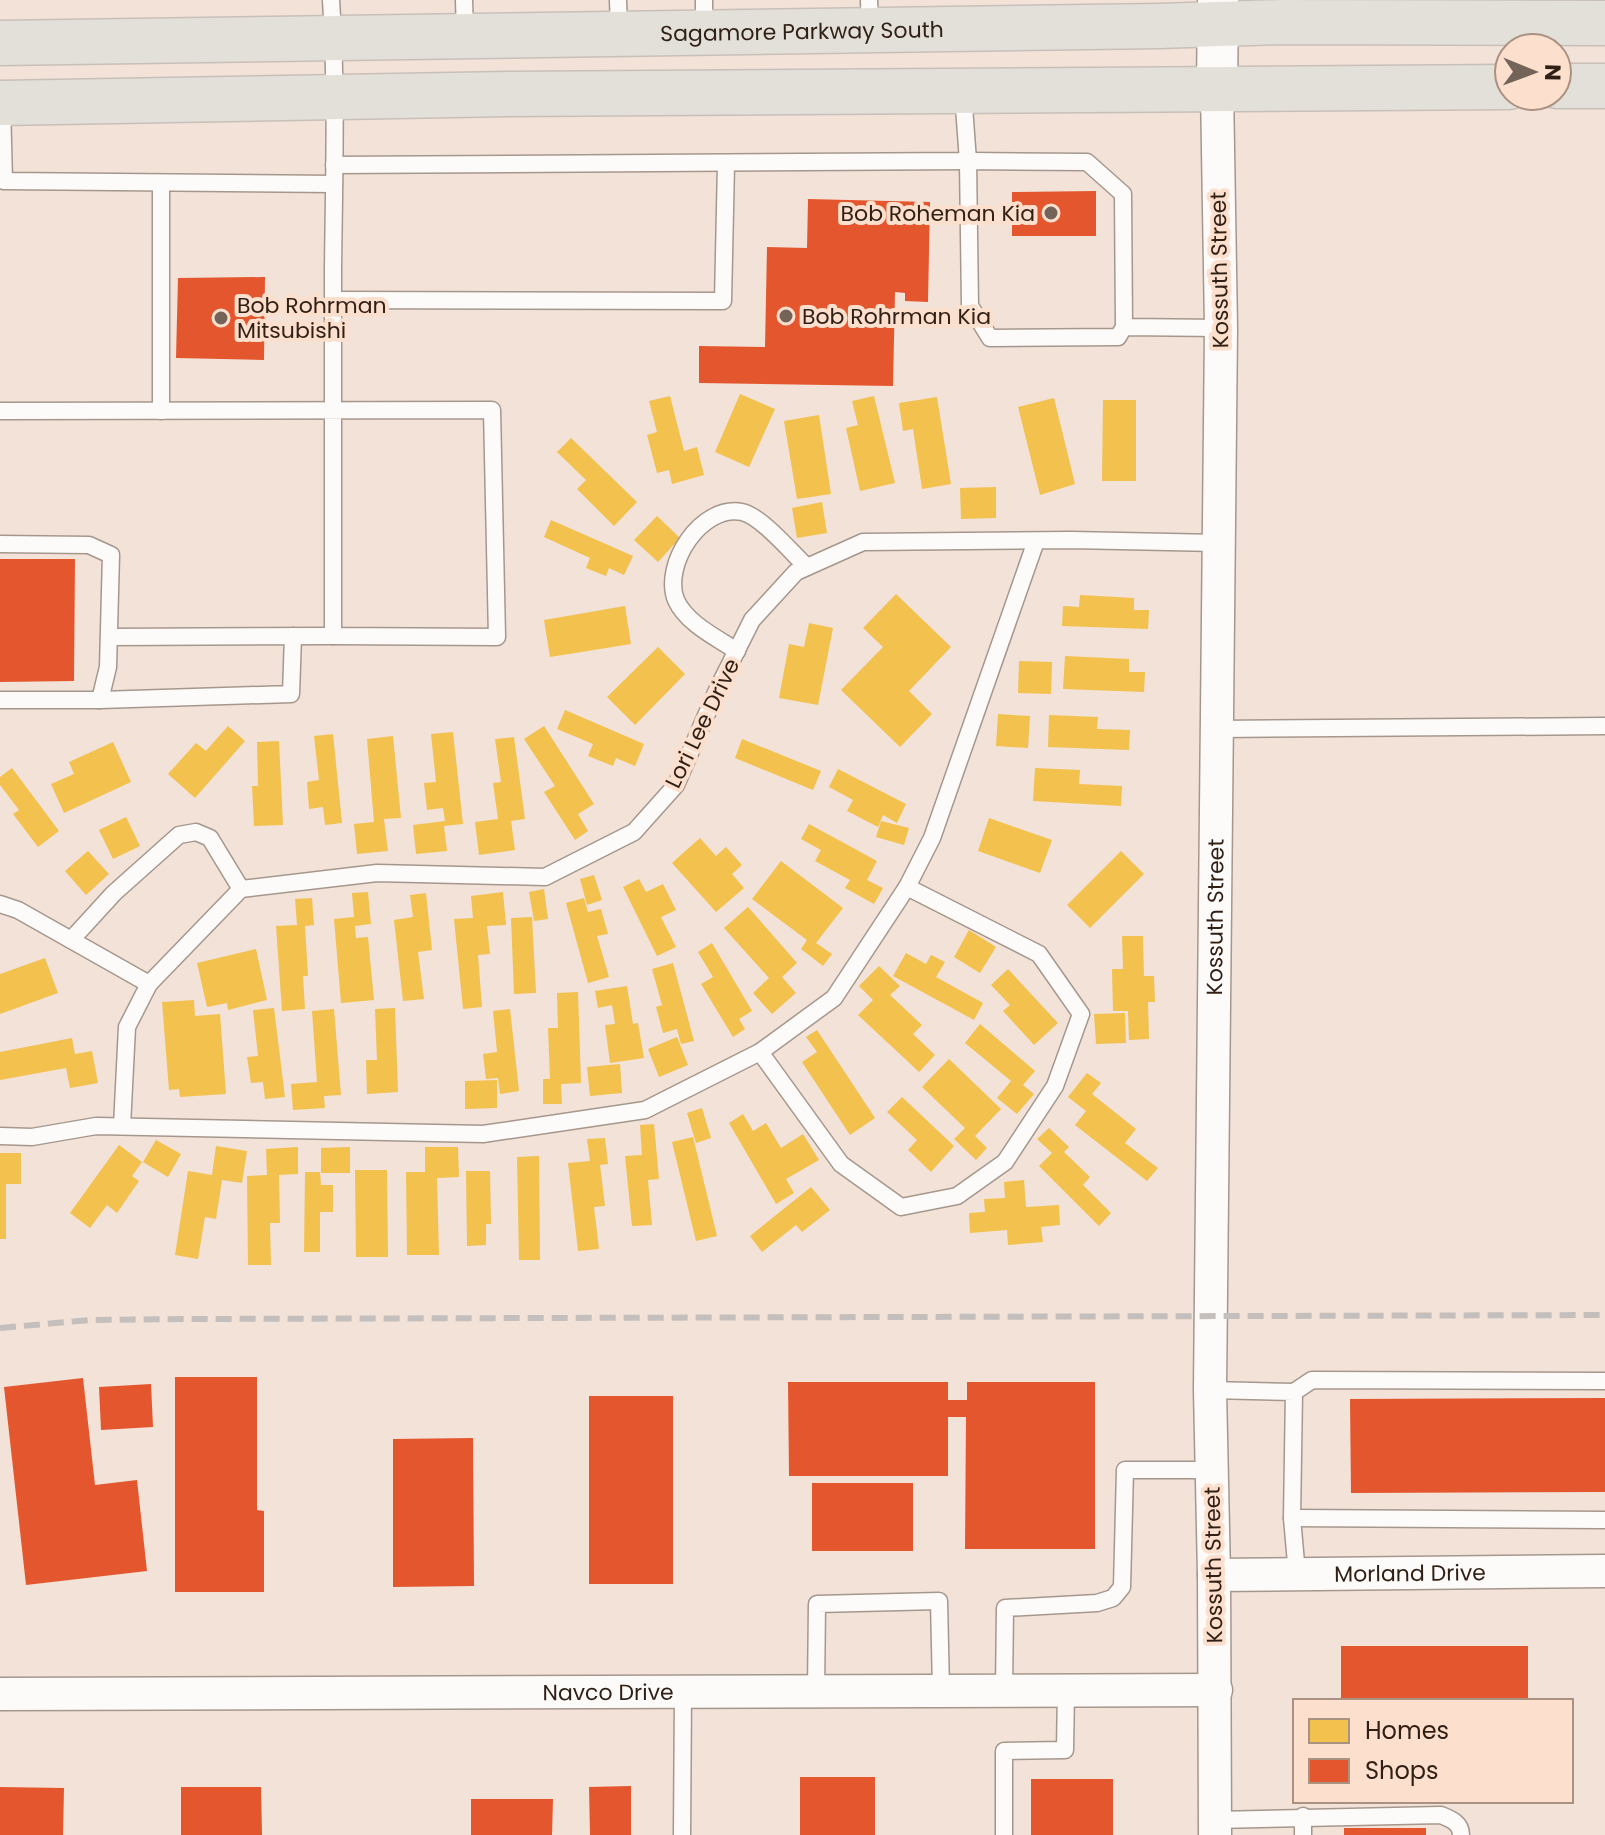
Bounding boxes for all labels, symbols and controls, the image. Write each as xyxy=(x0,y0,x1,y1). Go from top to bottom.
street label: Sagamore Parkway South xyxy=(660,14,944,49)
north arrow xyxy=(1493,32,1573,112)
text: N xyxy=(1537,64,1568,81)
street label: Kossuth Street xyxy=(1203,191,1236,349)
place label: Bob Roheman Kia xyxy=(841,198,1035,229)
marker: Bob Roheman Kia xyxy=(1042,204,1060,222)
place label: Bob Rohrman Mitsubishi xyxy=(237,290,387,346)
place label: Bob Rohrman Kia xyxy=(802,301,991,332)
marker: Bob Rohrman Kia xyxy=(777,307,795,325)
marker: Bob Rohrman Mitsubishi xyxy=(212,309,230,327)
street label: Lori Lee Drive xyxy=(658,653,747,793)
street label: Kossuth Street xyxy=(1199,839,1232,996)
street label: Kossuth Street xyxy=(1197,1486,1230,1644)
street label: Morland Drive xyxy=(1334,1557,1486,1590)
street label: Navco Drive xyxy=(542,1677,674,1708)
legend xyxy=(1293,1699,1573,1803)
text: Homes xyxy=(1365,1714,1449,1747)
text: Shops xyxy=(1365,1754,1439,1787)

